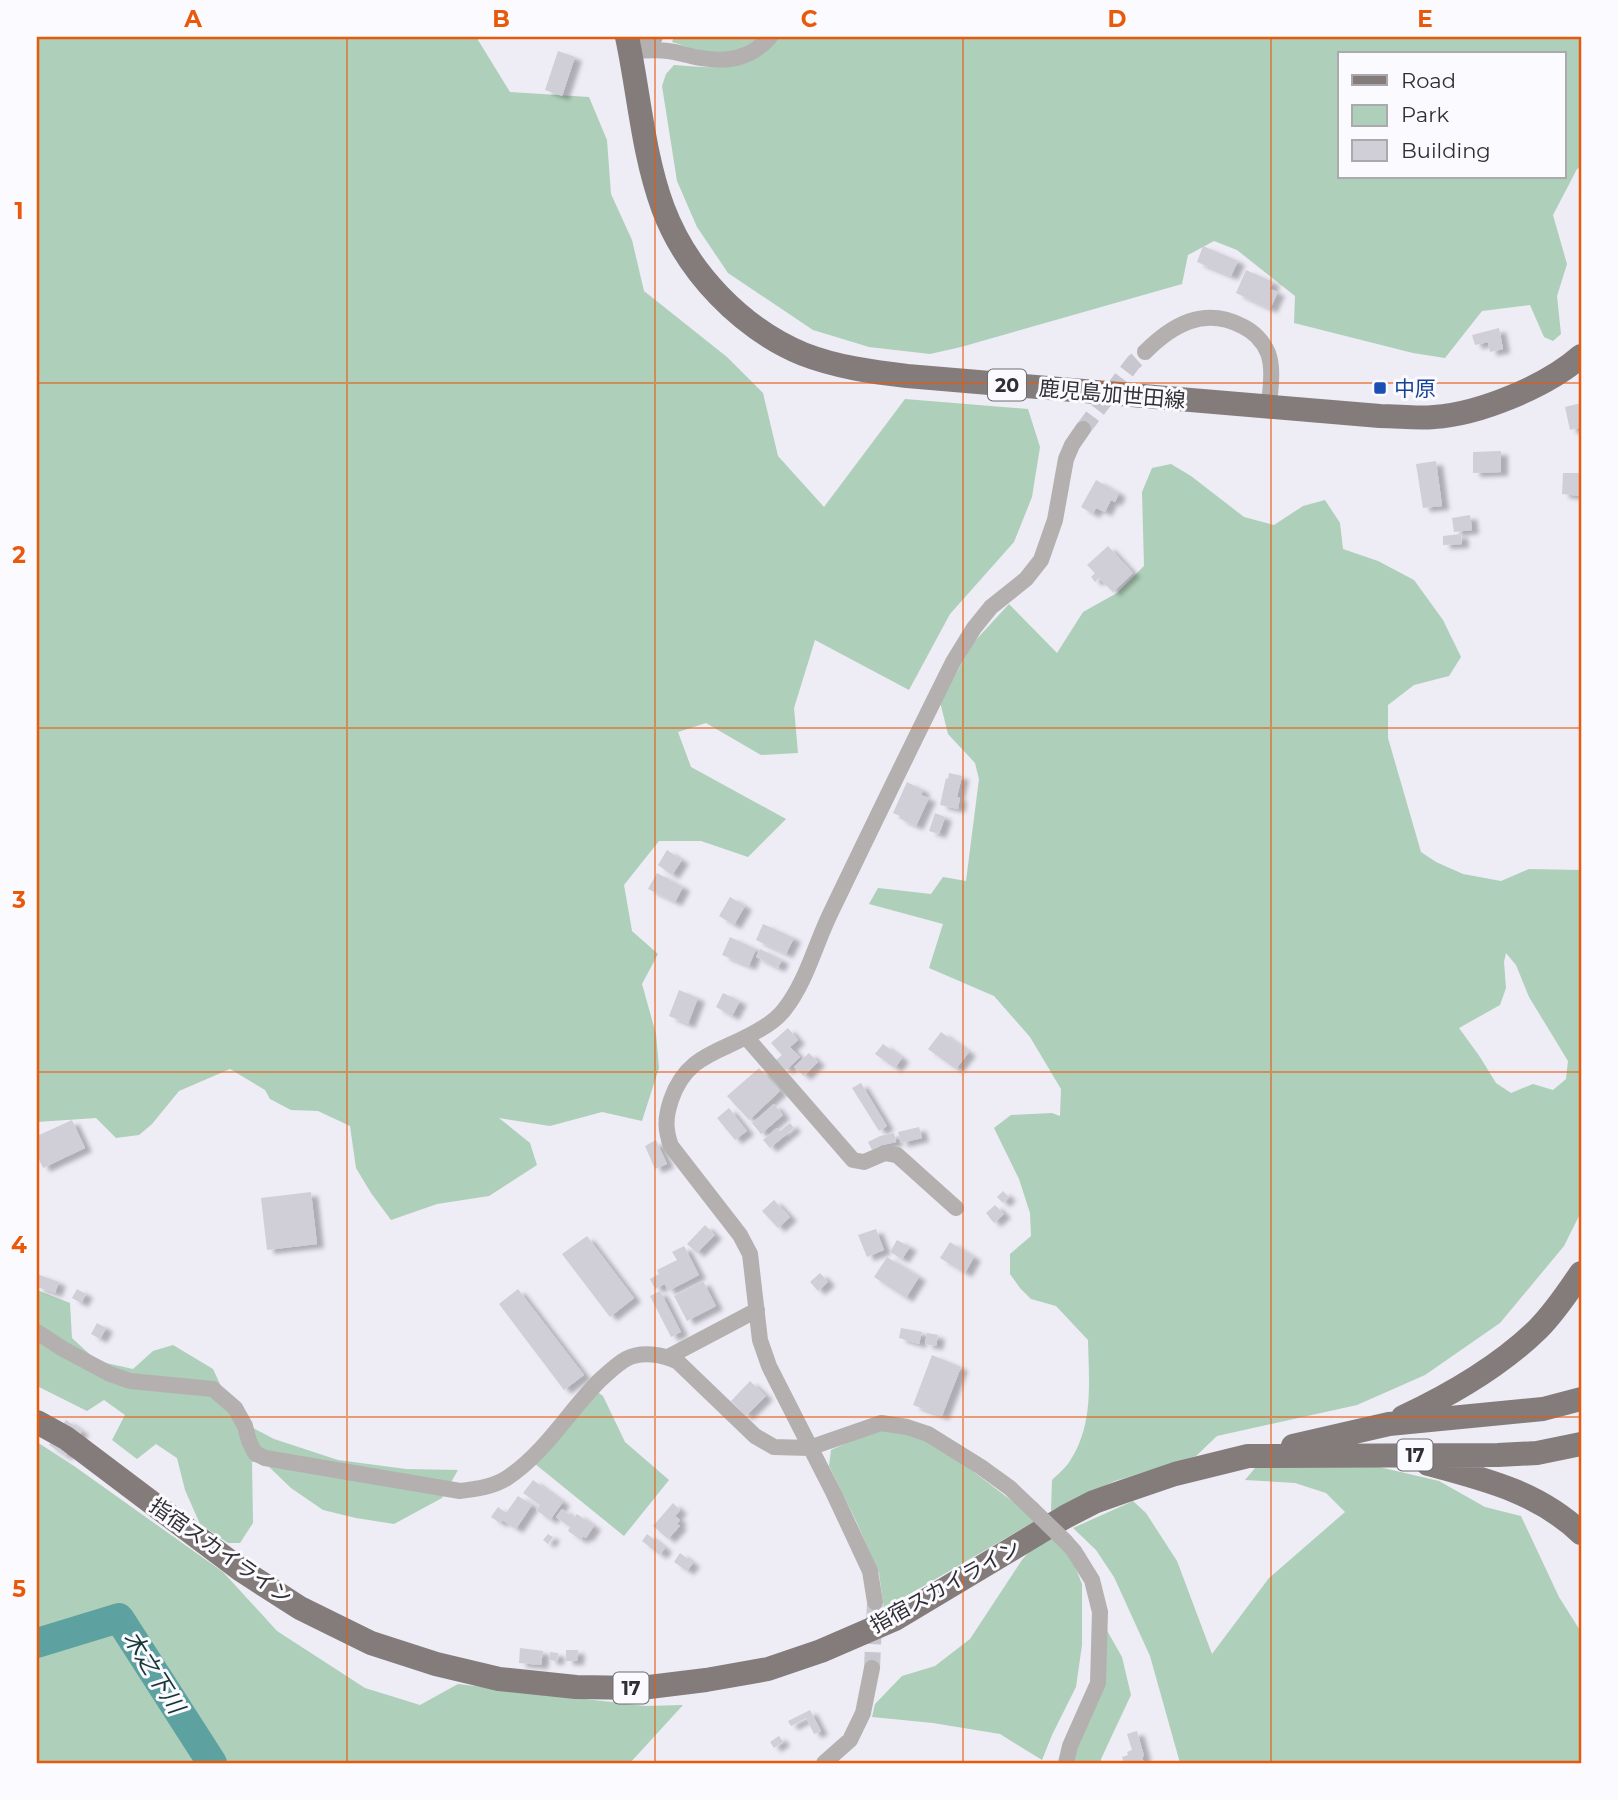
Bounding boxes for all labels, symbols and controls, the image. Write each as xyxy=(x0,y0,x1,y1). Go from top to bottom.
text: A xyxy=(183,5,202,33)
text: B xyxy=(492,5,510,33)
text: C xyxy=(801,5,818,33)
text: D xyxy=(1108,5,1127,33)
text: E xyxy=(1417,5,1433,33)
legend xyxy=(1338,52,1566,178)
text: Road xyxy=(1401,68,1456,93)
text: Park xyxy=(1401,102,1449,127)
text: Building xyxy=(1401,138,1491,163)
text: 1 xyxy=(14,197,24,225)
road number: 20 xyxy=(988,370,1026,400)
street label: 鹿児島加世田線 xyxy=(1038,375,1186,413)
place label: 中原 xyxy=(1394,376,1436,401)
marker: 中原 xyxy=(1372,380,1388,396)
text: 2 xyxy=(12,541,26,569)
text: 3 xyxy=(11,886,26,914)
text: 4 xyxy=(11,1231,27,1259)
road number: 17 xyxy=(1398,1440,1432,1470)
street label: 指宿スカイライン xyxy=(145,1493,297,1609)
street label: 指宿スカイライン xyxy=(865,1534,1025,1638)
text: 5 xyxy=(12,1575,26,1603)
water label: 木之下川 xyxy=(118,1626,192,1721)
road number: 17 xyxy=(614,1672,648,1704)

